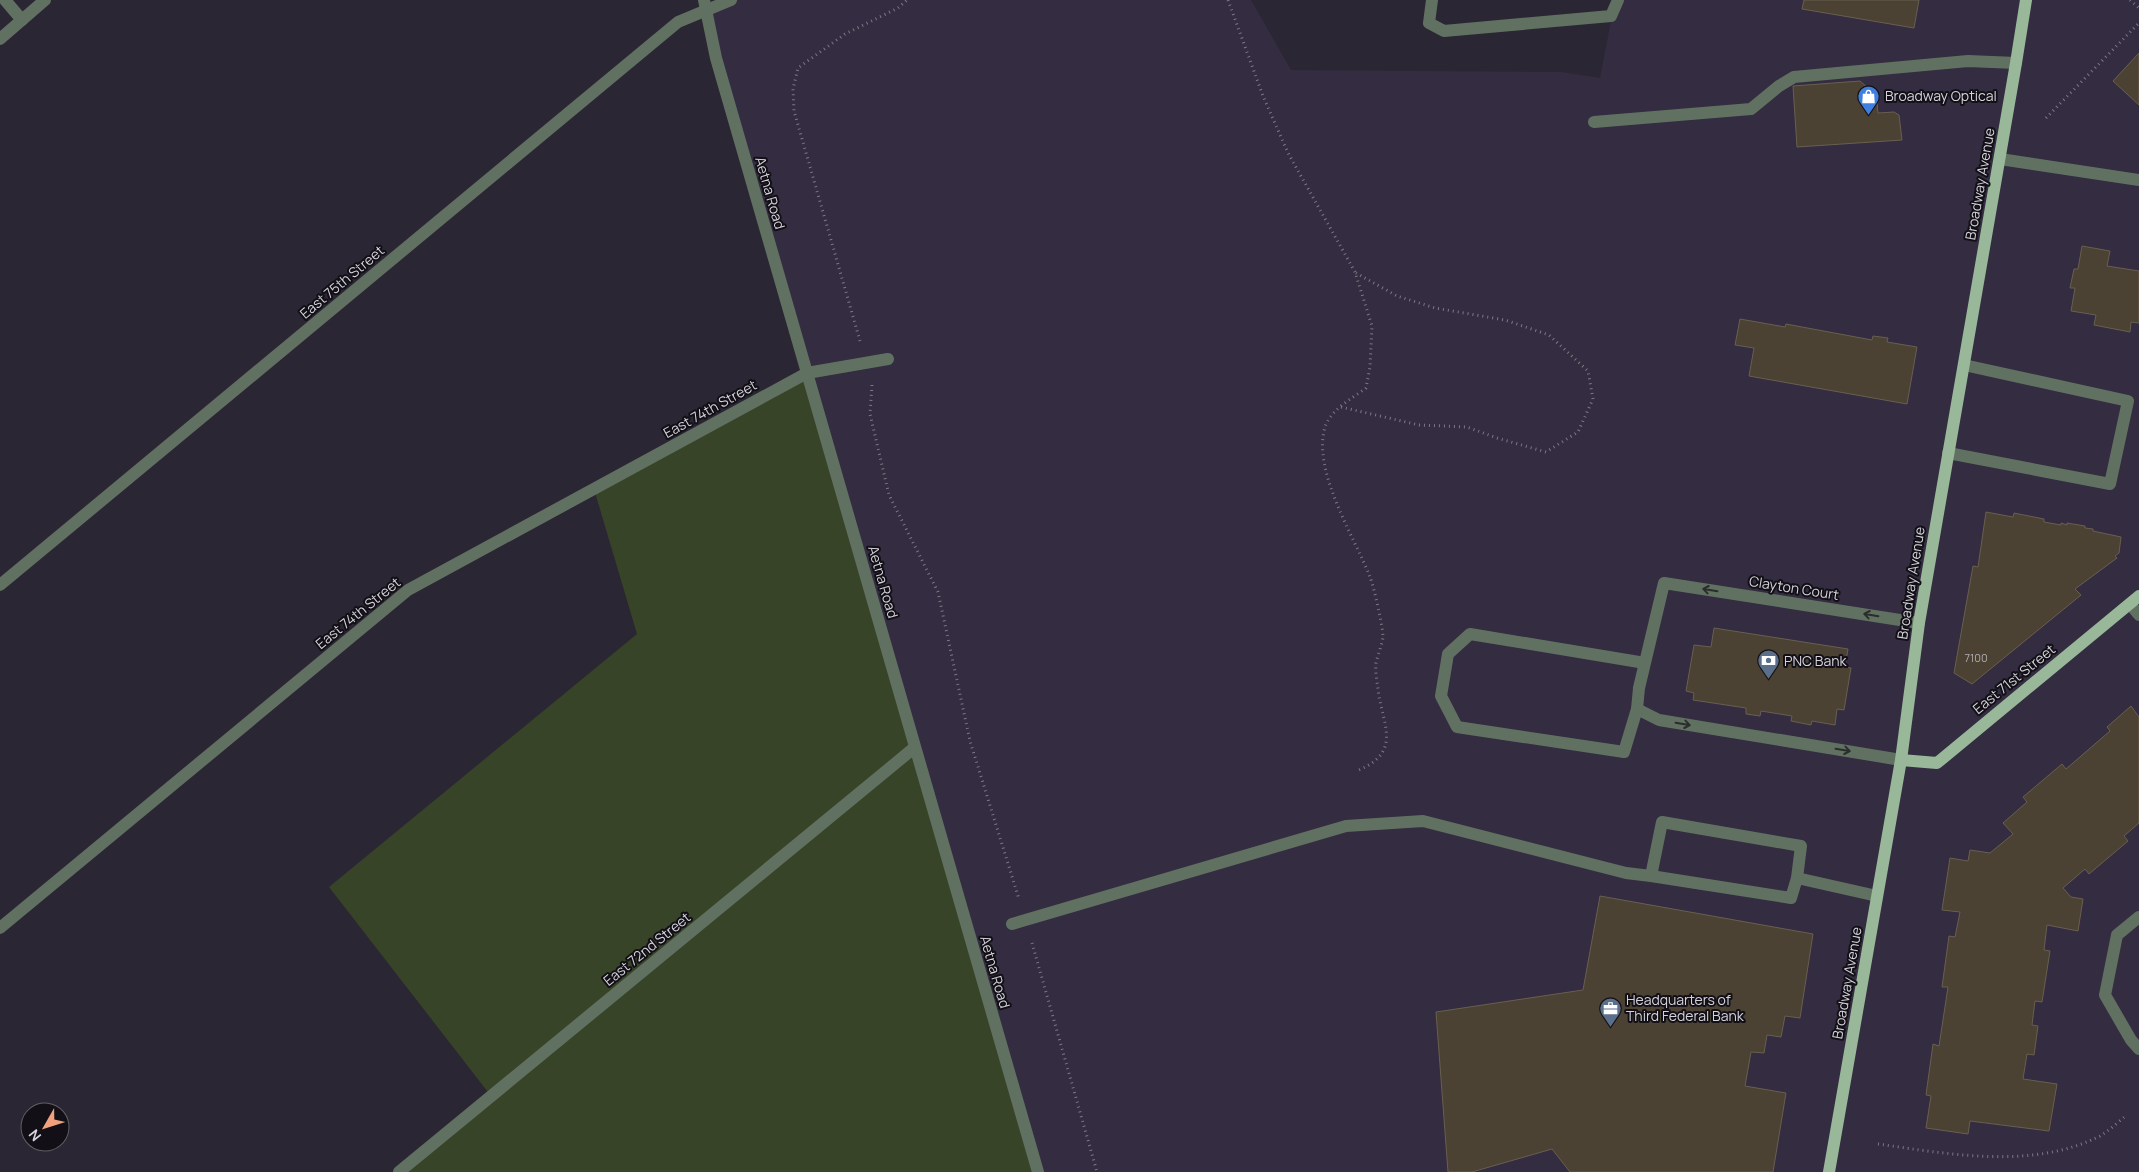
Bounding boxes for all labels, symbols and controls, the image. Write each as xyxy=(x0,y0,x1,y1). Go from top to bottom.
shop icon: Broadway Optical xyxy=(1857,84,1881,115)
place label: Broadway Optical xyxy=(1885,86,1997,105)
street label: Broadway Avenue xyxy=(1960,126,1999,242)
street label: Aetna Road xyxy=(751,154,790,231)
street label: East 75th Street xyxy=(296,241,388,322)
street label: East 74th Street xyxy=(660,375,760,442)
street label: Broadway Avenue xyxy=(1892,525,1929,641)
street label: Aetna Road xyxy=(864,543,903,620)
street label: Clayton Court xyxy=(1748,571,1841,604)
street label: East 74th Street xyxy=(311,572,404,653)
one-way arrow xyxy=(1703,585,1719,595)
one-way arrow xyxy=(1863,610,1879,620)
street label: East 71st Street xyxy=(1969,639,2059,718)
bank icon: PNC Bank xyxy=(1756,649,1780,680)
house number: 7100 xyxy=(1964,650,1988,665)
place label: PNC Bank xyxy=(1784,651,1848,670)
one-way arrow xyxy=(1674,719,1690,729)
one-way arrow xyxy=(1835,745,1851,755)
street label: East 72nd Street xyxy=(599,907,695,990)
street label: Broadway Avenue xyxy=(1827,925,1866,1041)
street label: Aetna Road xyxy=(976,933,1015,1010)
place label: Headquarters of Third Federal Bank xyxy=(1626,990,1745,1025)
office icon: Headquarters of Third Federal Bank xyxy=(1598,996,1622,1027)
north arrow xyxy=(20,1102,70,1152)
text: N xyxy=(24,1126,45,1145)

